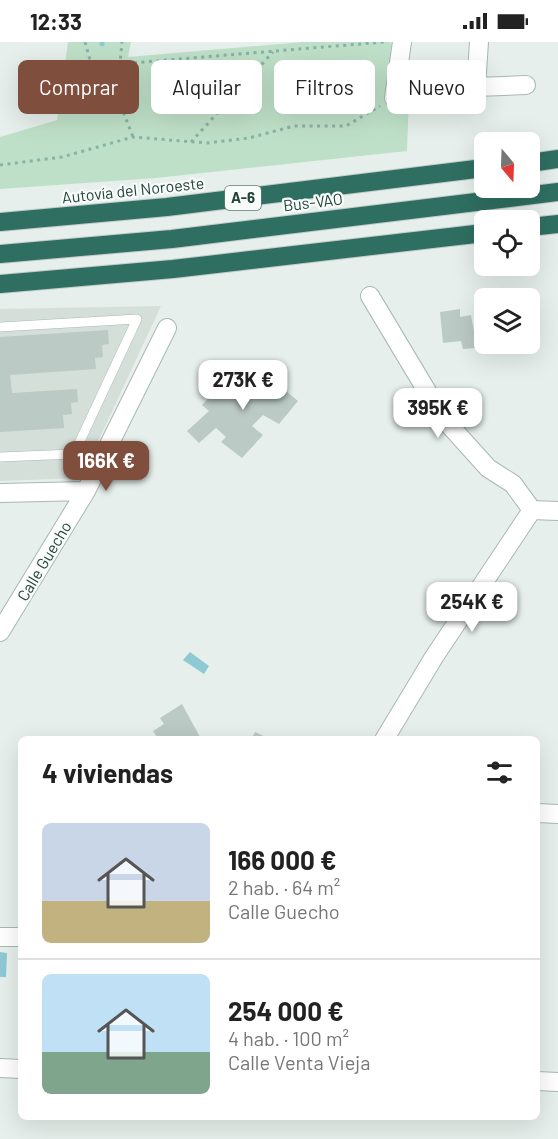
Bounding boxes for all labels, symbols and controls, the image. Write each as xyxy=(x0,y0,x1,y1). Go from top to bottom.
text: 12:33 xyxy=(30,8,82,34)
chip: Comprar xyxy=(18,60,139,114)
chip: Alquilar xyxy=(151,60,262,114)
chip: Filtros xyxy=(274,60,375,114)
chip: Nuevo xyxy=(387,60,486,114)
north arrow xyxy=(474,132,540,198)
map controls xyxy=(474,132,540,354)
street label: Autovía del Noroeste xyxy=(61,173,205,206)
road number: A-6 xyxy=(225,186,261,210)
street label: Bus-VAO xyxy=(282,188,344,215)
button: locate xyxy=(474,210,540,276)
button: layers xyxy=(474,288,540,354)
pin: 273K € xyxy=(194,360,292,411)
text: 273K € xyxy=(212,367,274,391)
pin: 395K € xyxy=(389,388,487,439)
text: 395K € xyxy=(407,395,469,419)
pin: 166K € xyxy=(57,441,155,492)
text: 166K € xyxy=(77,448,135,472)
street label: Calle Guecho xyxy=(12,518,75,604)
pin: 254K € xyxy=(423,582,521,633)
text: 254K € xyxy=(440,589,504,613)
icon: filters xyxy=(483,756,516,789)
text: 4 viviendas xyxy=(42,757,173,788)
text: 166 000 € xyxy=(228,844,336,875)
icon: home xyxy=(90,847,162,919)
text: 2 hab. · 64 m² xyxy=(228,875,340,899)
text: Calle Guecho xyxy=(228,899,340,923)
text: 254 000 € xyxy=(228,995,344,1026)
icon: home xyxy=(90,998,162,1070)
text: 4 hab. · 100 m² xyxy=(228,1026,349,1050)
text: Calle Venta Vieja xyxy=(228,1050,370,1074)

